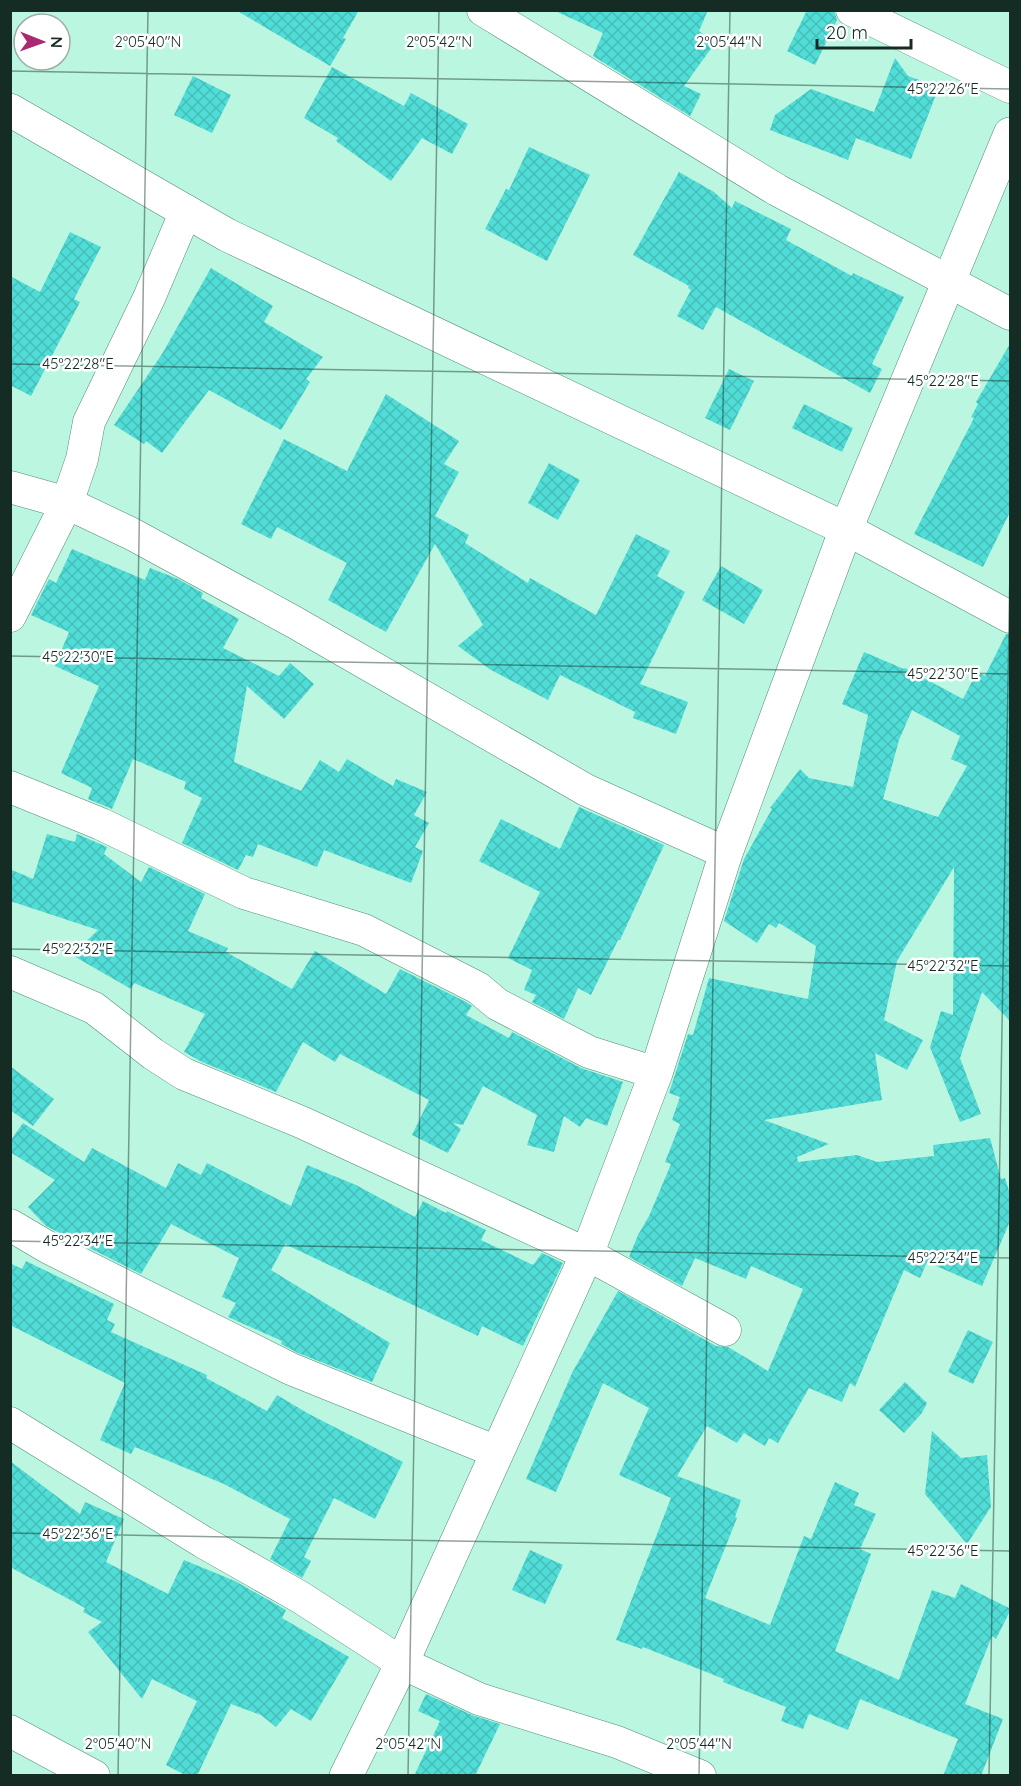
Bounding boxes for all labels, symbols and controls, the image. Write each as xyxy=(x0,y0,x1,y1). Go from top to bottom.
north arrow xyxy=(12,12,72,72)
scale bar xyxy=(817,12,912,50)
text: 20 m xyxy=(826,21,868,44)
text: 2°05'40"N xyxy=(115,32,181,51)
text: 2°05'42"N xyxy=(406,32,472,51)
text: 2°05'44"N xyxy=(696,32,762,51)
text: N xyxy=(47,36,67,48)
text: 45°22'26"E xyxy=(907,79,979,98)
text: 45°22'28"E xyxy=(42,354,114,373)
text: 45°22'28"E xyxy=(907,371,979,390)
text: 45°22'30"E xyxy=(42,647,114,666)
text: 45°22'30"E xyxy=(907,664,979,683)
text: 45°22'32"E xyxy=(42,939,114,958)
text: 45°22'32"E xyxy=(907,956,979,975)
text: 45°22'34"E xyxy=(43,1231,113,1250)
text: 45°22'34"E xyxy=(908,1248,978,1267)
text: 45°22'36"E xyxy=(43,1524,113,1543)
text: 45°22'36"E xyxy=(908,1541,978,1560)
text: 2°05'40"N xyxy=(85,1734,151,1753)
text: 2°05'42"N xyxy=(375,1734,441,1753)
text: 2°05'44"N xyxy=(666,1734,732,1753)

